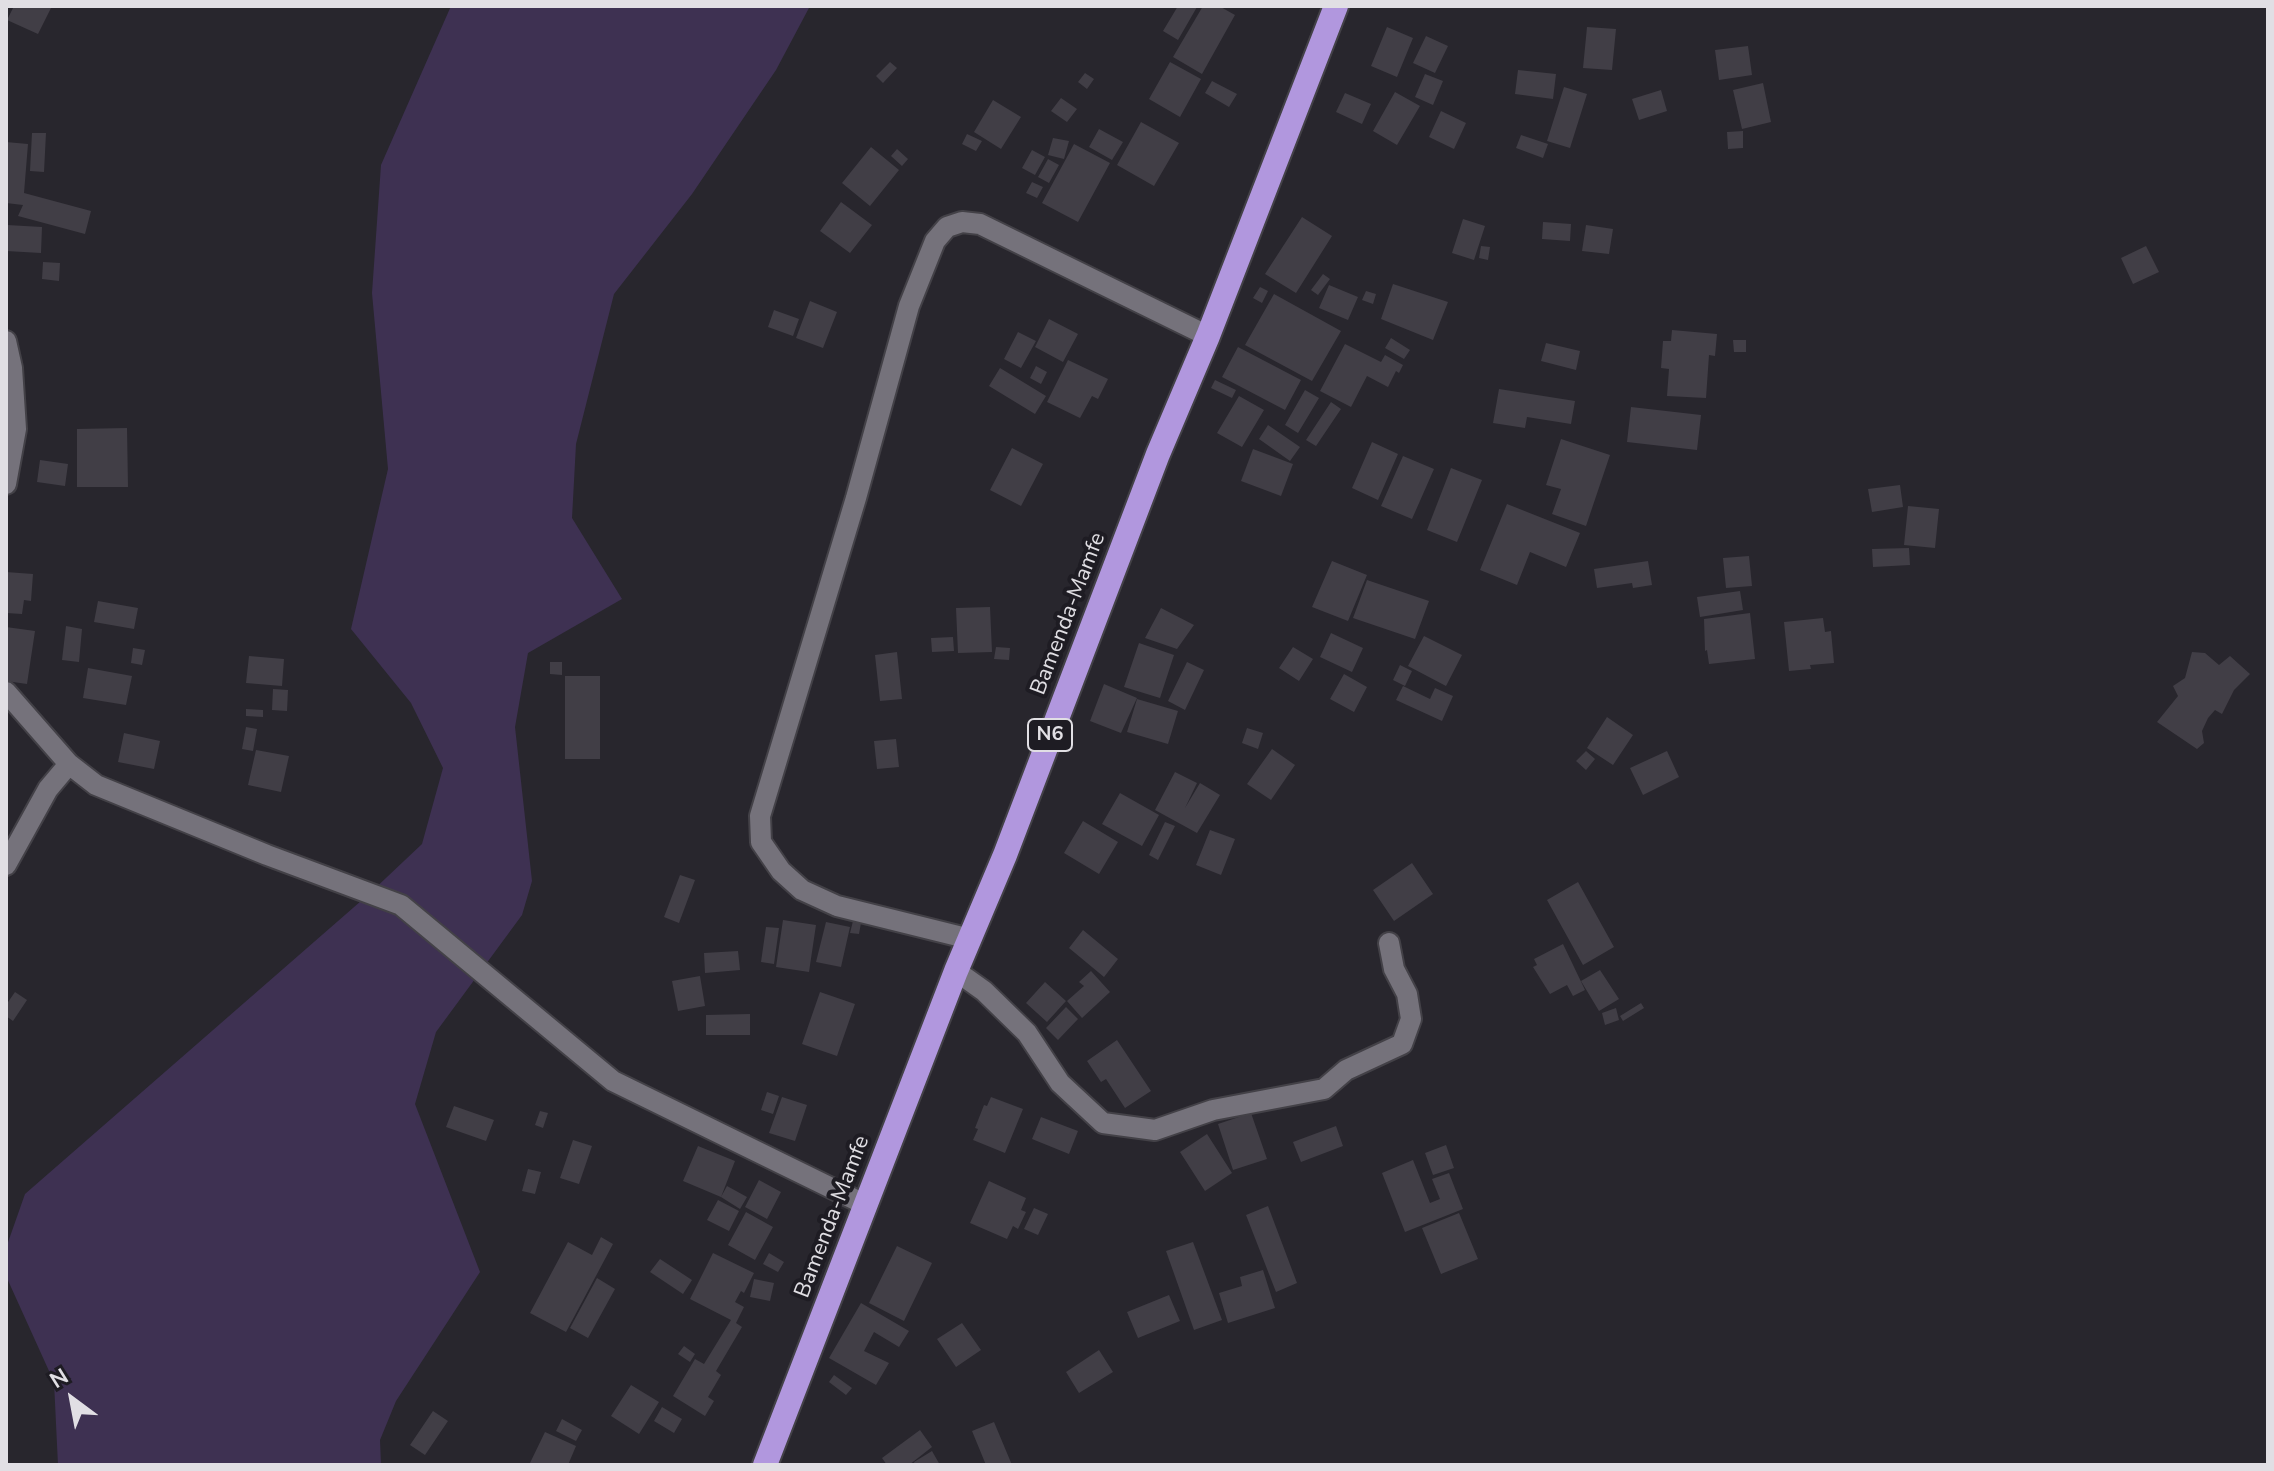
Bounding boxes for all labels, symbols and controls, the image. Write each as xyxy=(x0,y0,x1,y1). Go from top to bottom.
street label: Bamenda-Mamfe xyxy=(1026,529,1112,699)
road number: N6 xyxy=(1028,719,1072,751)
street label: Bamenda-Mamfe xyxy=(790,1132,876,1302)
north arrow xyxy=(32,1359,112,1439)
text: N xyxy=(44,1362,74,1396)

